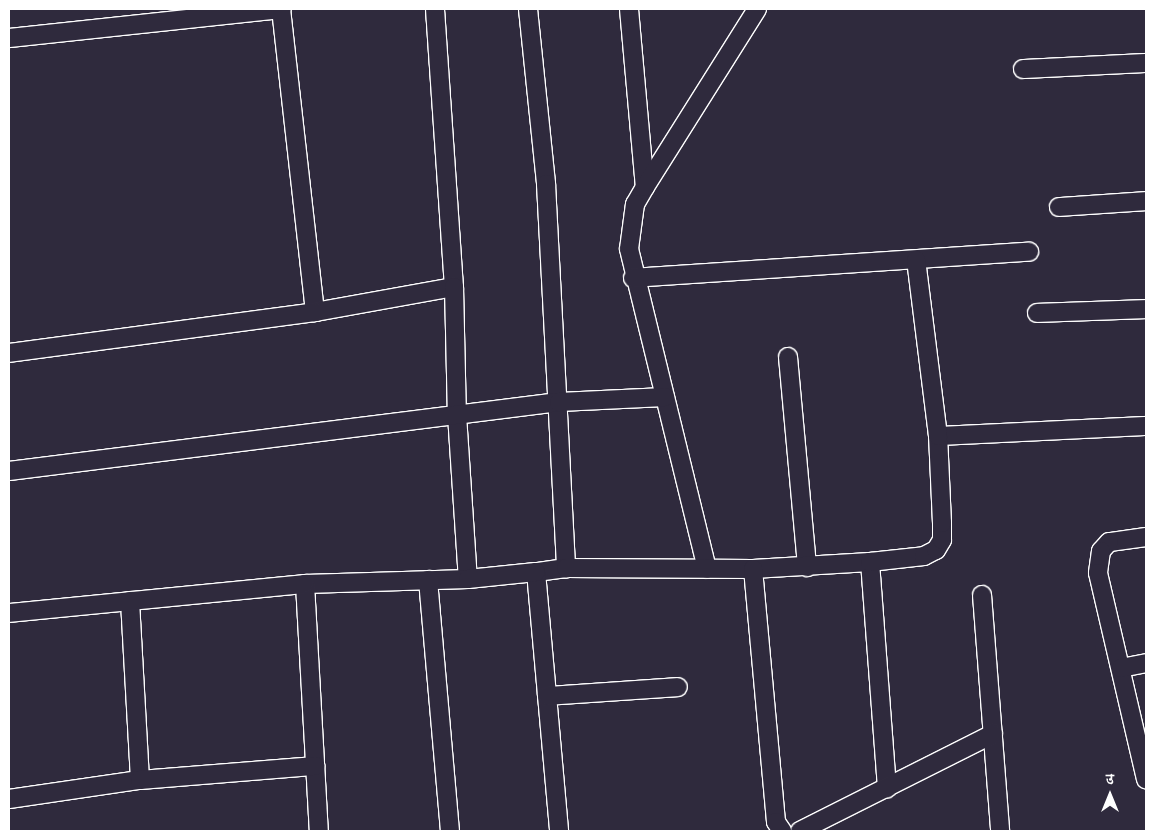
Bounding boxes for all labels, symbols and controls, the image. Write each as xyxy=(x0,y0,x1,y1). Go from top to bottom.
north arrow xyxy=(1085,770,1135,820)
text: उ xyxy=(1106,770,1114,790)

